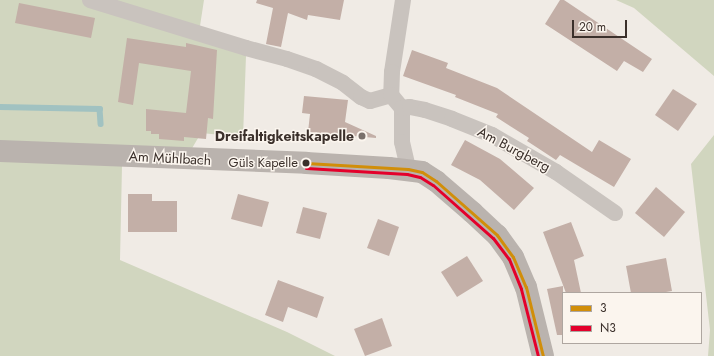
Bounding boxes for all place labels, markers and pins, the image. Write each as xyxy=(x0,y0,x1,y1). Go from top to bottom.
place label: Dreifaltigkeitskapelle xyxy=(215,128,354,144)
marker: Dreifaltigkeitskapelle xyxy=(357,131,367,141)
place label: Güls Kapelle xyxy=(229,155,298,171)
marker: Güls Kapelle xyxy=(301,158,311,168)

